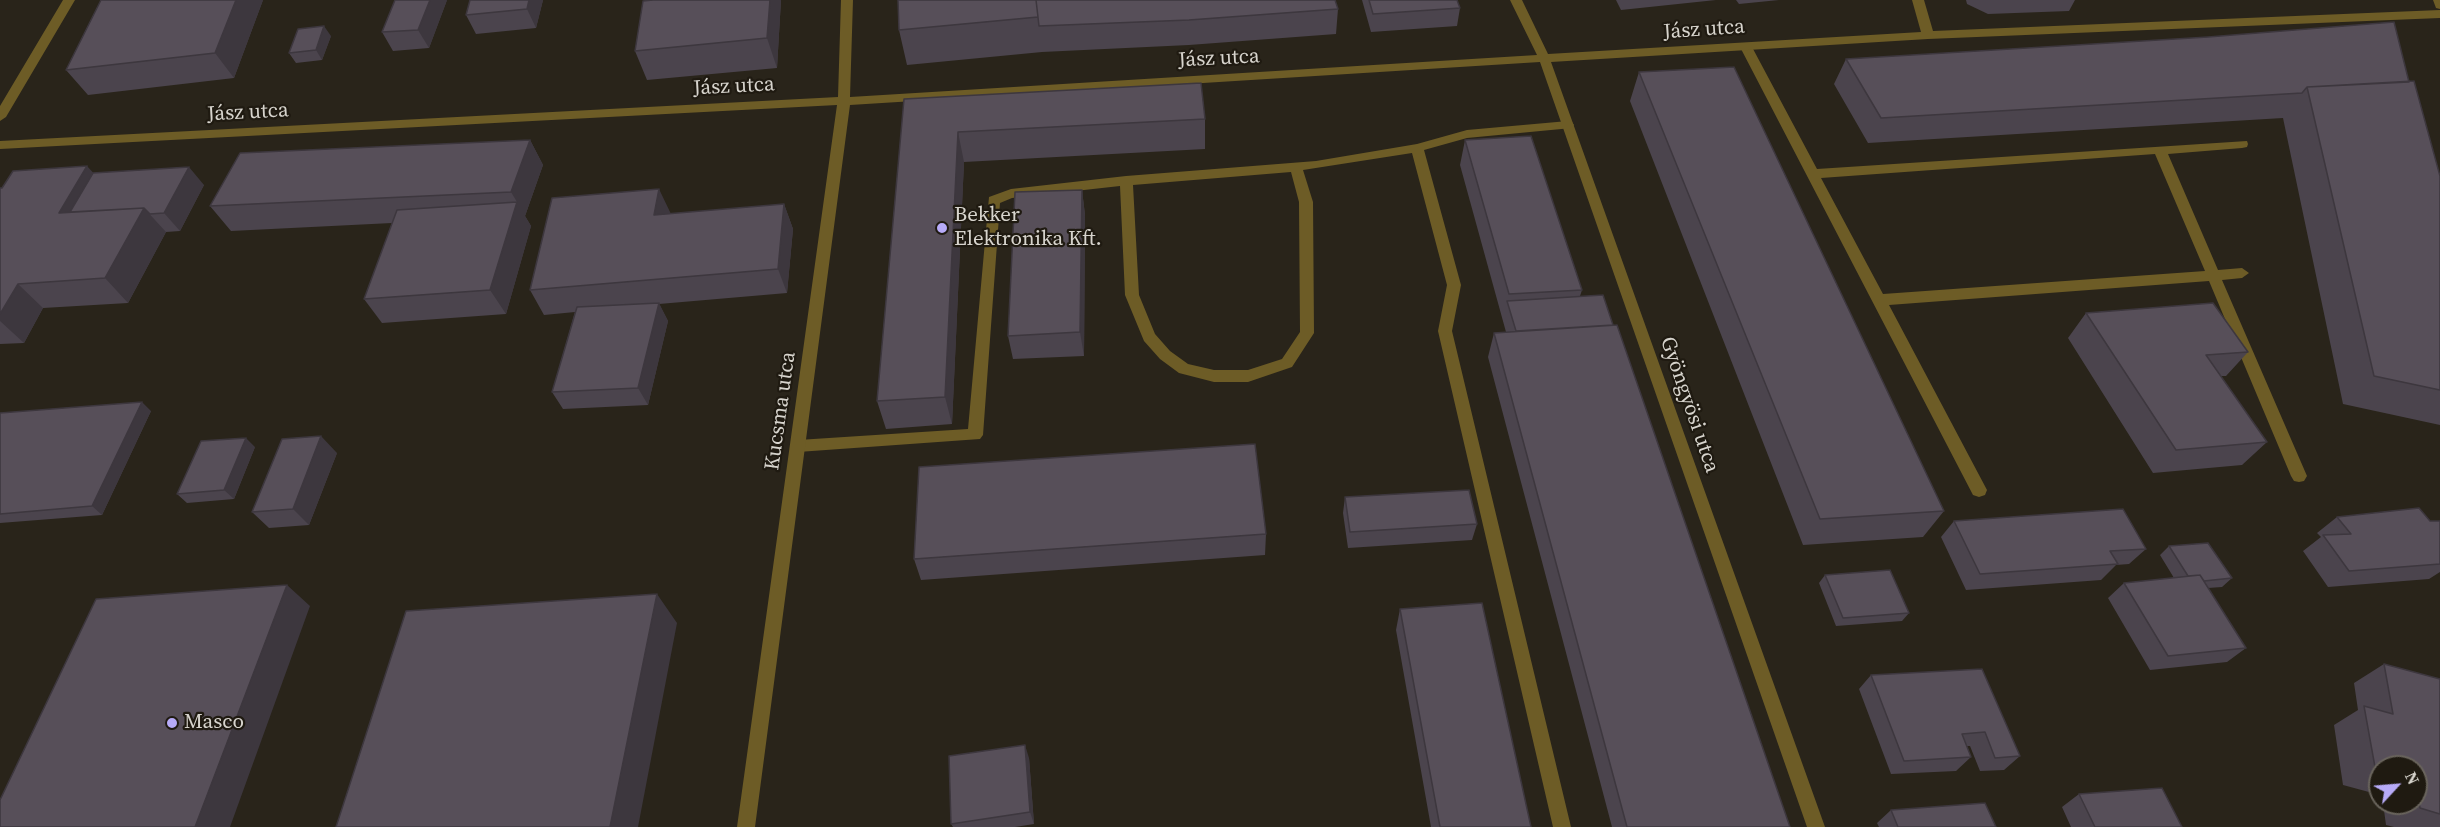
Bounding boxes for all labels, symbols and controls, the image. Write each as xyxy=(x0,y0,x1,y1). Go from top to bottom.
street label: Jász utca xyxy=(1662,15,1746,45)
street label: Jász utca xyxy=(1178,44,1260,74)
street label: Jász utca xyxy=(693,72,775,102)
street label: Jász utca xyxy=(207,98,289,128)
place label: Bekker Elektronika Kft. xyxy=(954,203,1102,253)
marker: Bekker Elektronika Kft. xyxy=(935,221,949,235)
street label: Gyöngyösi utca xyxy=(1654,334,1724,476)
street label: Kucsma utca xyxy=(760,350,802,472)
place label: Masco xyxy=(184,710,244,736)
marker: Masco xyxy=(165,716,179,730)
north arrow xyxy=(2368,755,2428,815)
text: N xyxy=(2400,768,2425,788)

